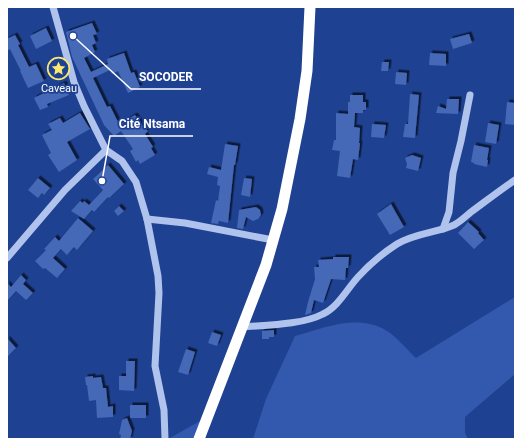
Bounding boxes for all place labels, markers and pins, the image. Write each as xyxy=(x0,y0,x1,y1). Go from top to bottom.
place icon: Caveau xyxy=(46,55,72,81)
callout: SOCODER xyxy=(131,65,201,89)
place label: Caveau xyxy=(41,82,77,95)
callout: Cité Ntsama xyxy=(110,112,193,136)

